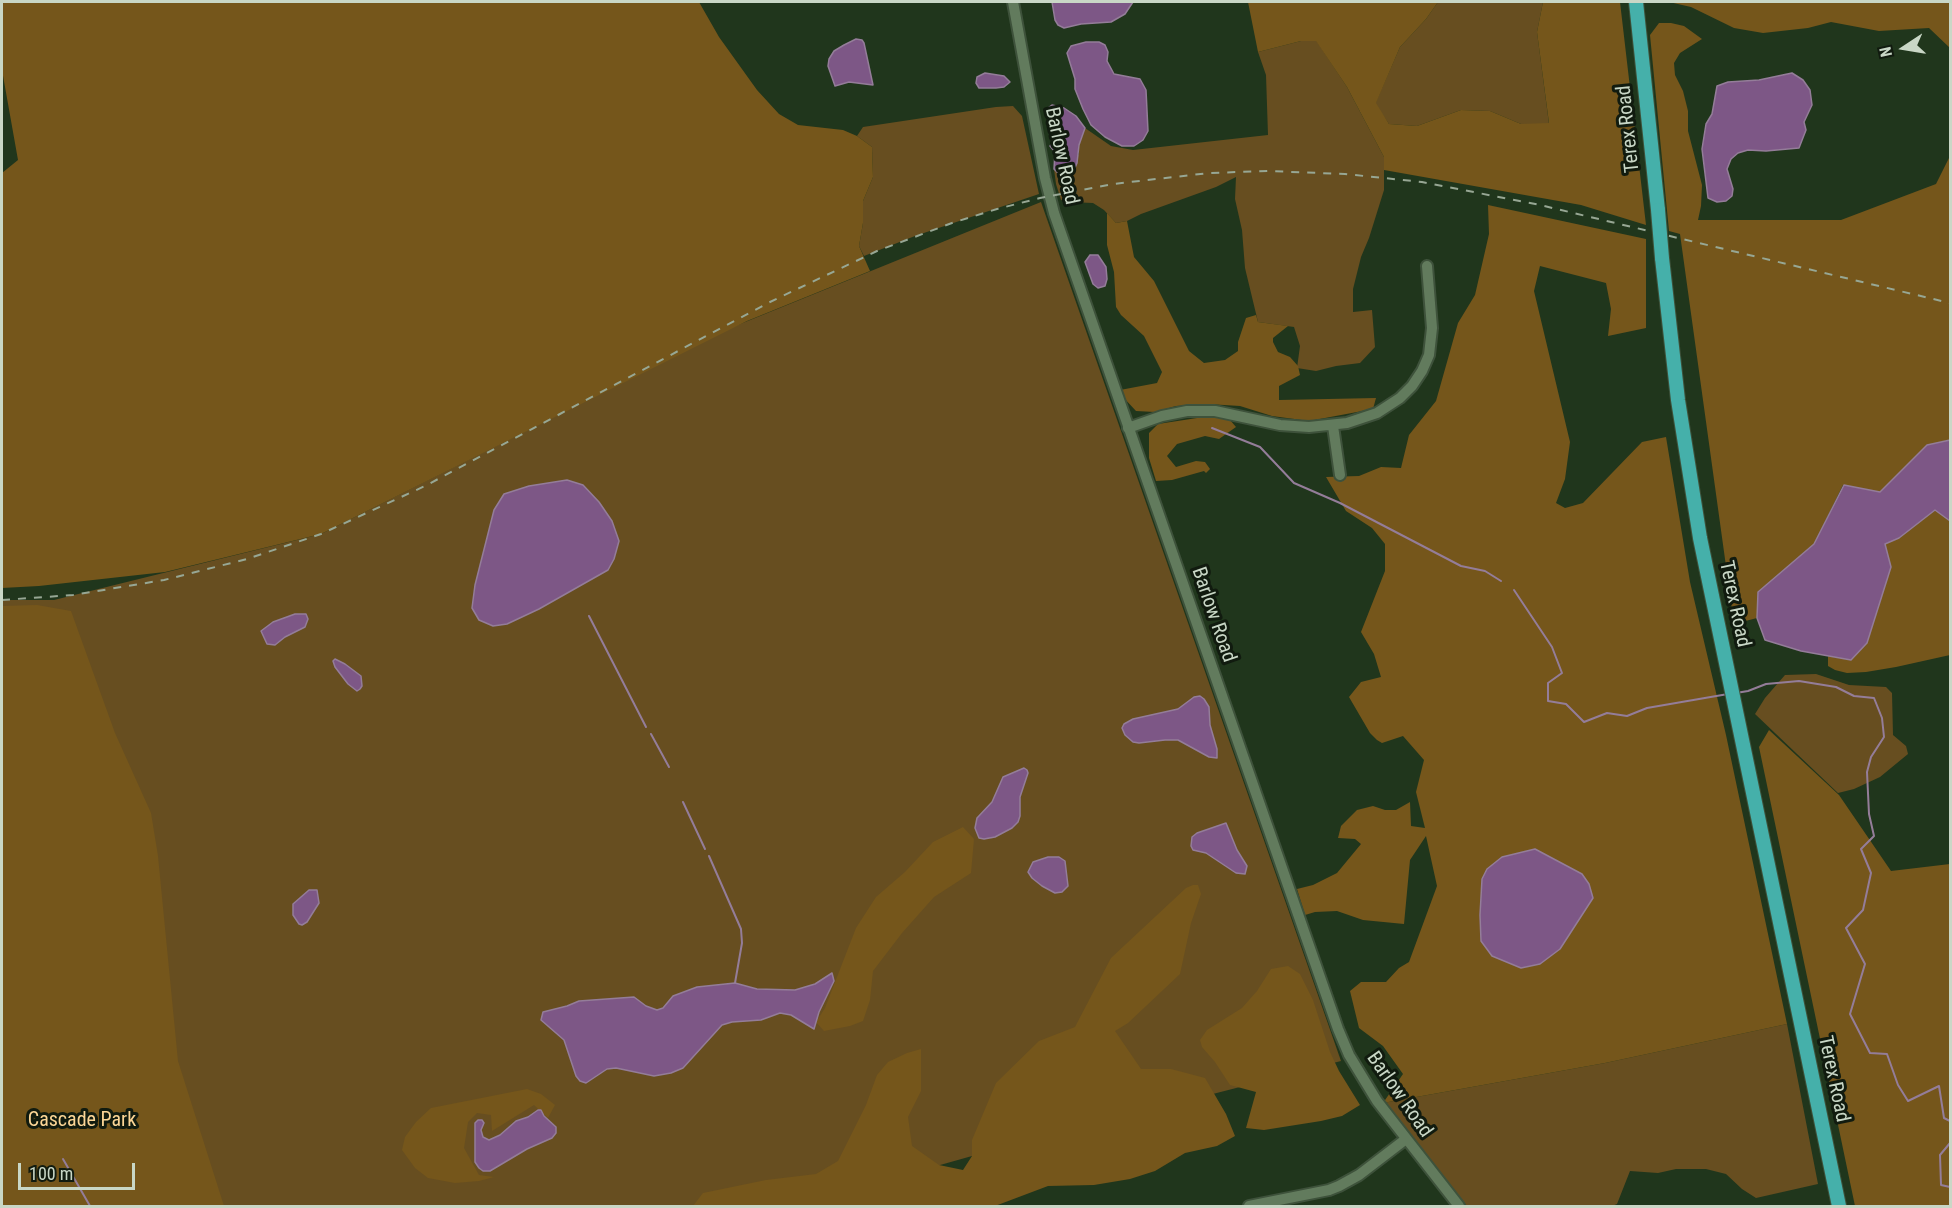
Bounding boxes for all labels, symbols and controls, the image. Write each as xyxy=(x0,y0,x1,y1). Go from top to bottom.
north arrow xyxy=(1874,18,1934,78)
text: N xyxy=(1876,45,1896,59)
street label: Terex Road xyxy=(1612,84,1646,174)
street label: Barlow Road xyxy=(1039,105,1083,207)
street label: Terex Road xyxy=(1713,559,1755,649)
street label: Barlow Road xyxy=(1186,564,1240,666)
street label: Terex Road xyxy=(1812,1034,1854,1124)
street label: Barlow Road xyxy=(1361,1048,1437,1142)
park label: Cascade Park xyxy=(28,1109,136,1133)
scale bar xyxy=(21,1151,138,1189)
text: 100 m xyxy=(29,1163,73,1184)

